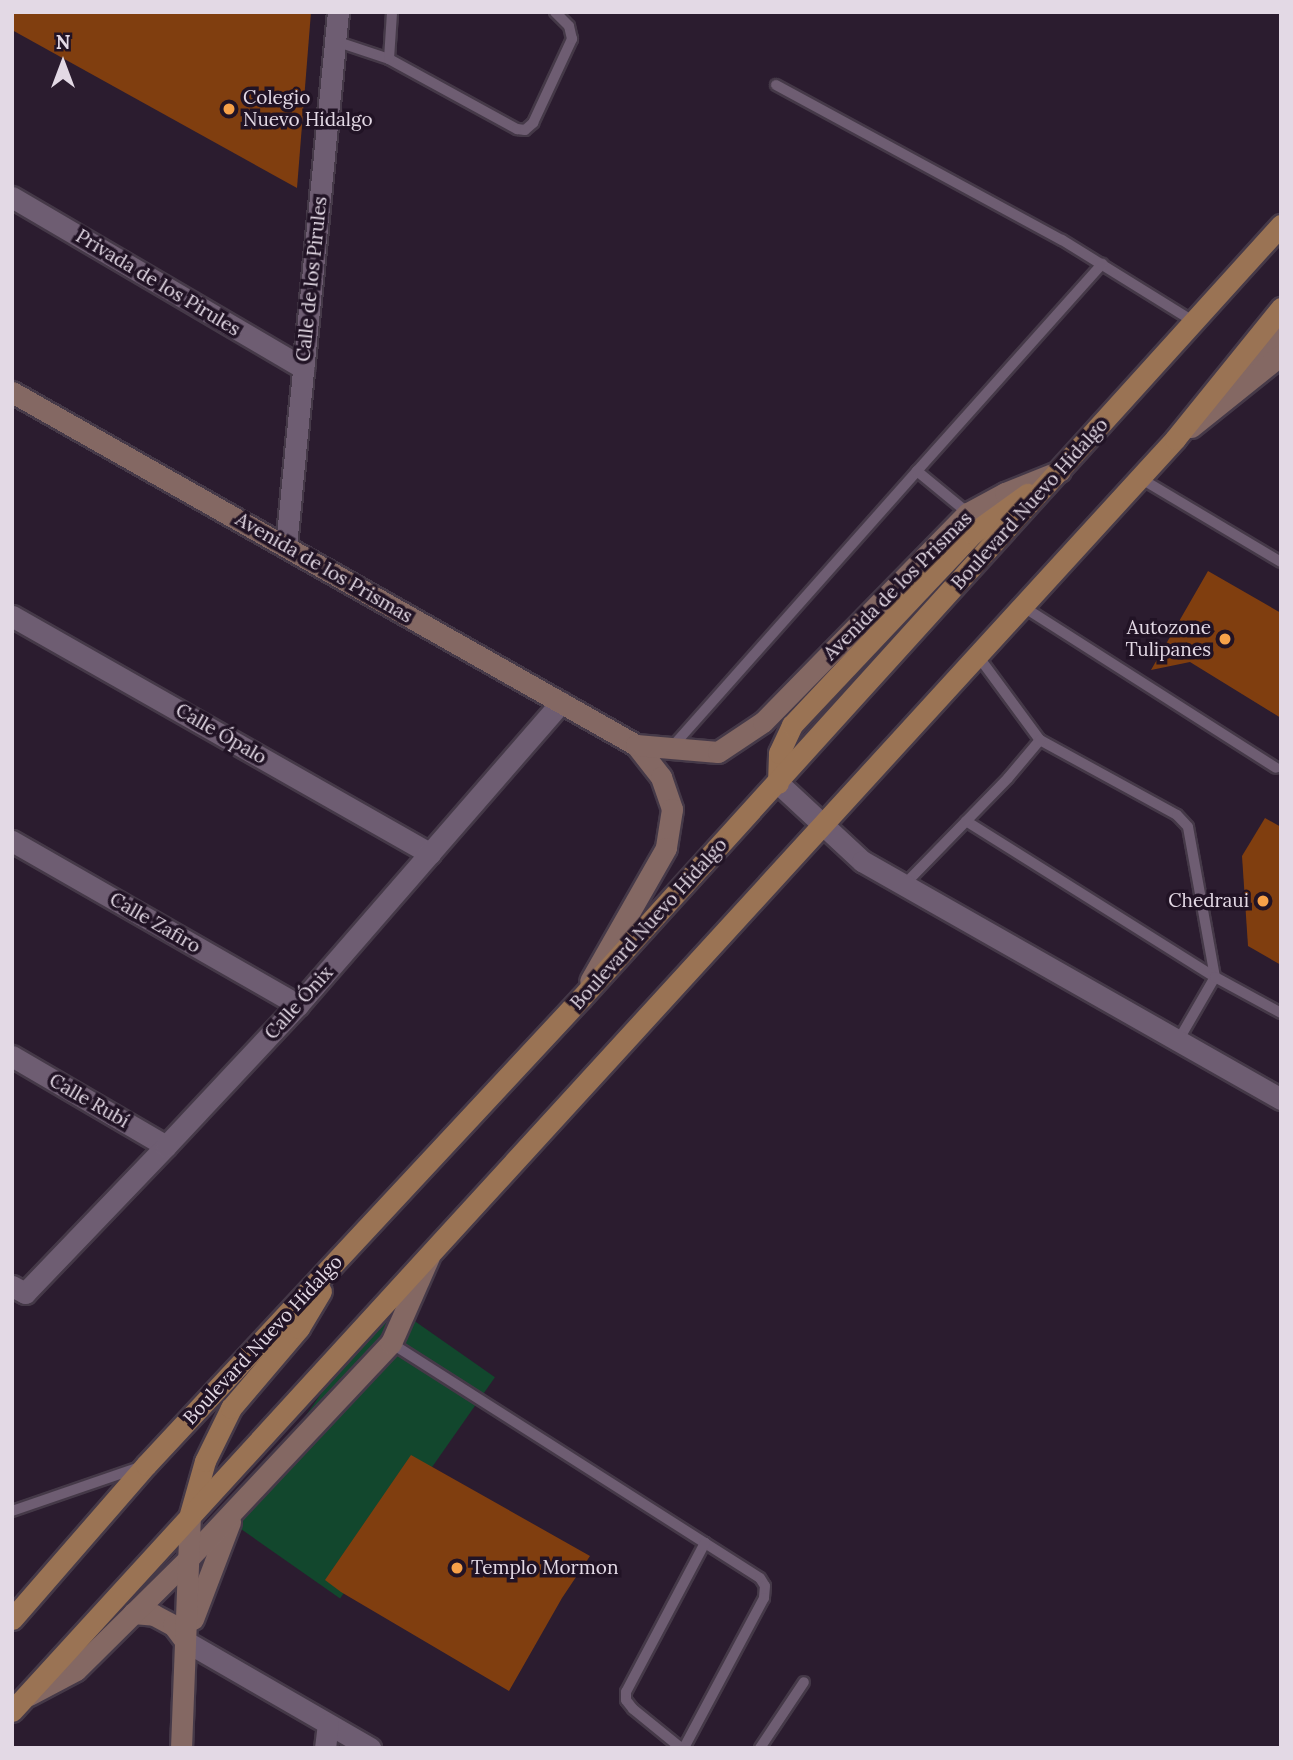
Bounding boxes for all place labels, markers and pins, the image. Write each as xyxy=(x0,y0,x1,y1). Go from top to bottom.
place label: Colegio Nuevo Hidalgo xyxy=(243,87,373,131)
marker: Colegio Nuevo Hidalgo xyxy=(221,101,237,117)
place label: Autozone Tulipanes xyxy=(1126,617,1211,661)
marker: Autozone Tulipanes xyxy=(1217,631,1233,647)
place label: Chedraui xyxy=(1168,890,1249,912)
marker: Chedraui xyxy=(1255,893,1271,909)
place label: Templo Mormon xyxy=(471,1557,618,1579)
marker: Templo Mormon xyxy=(449,1560,465,1576)

